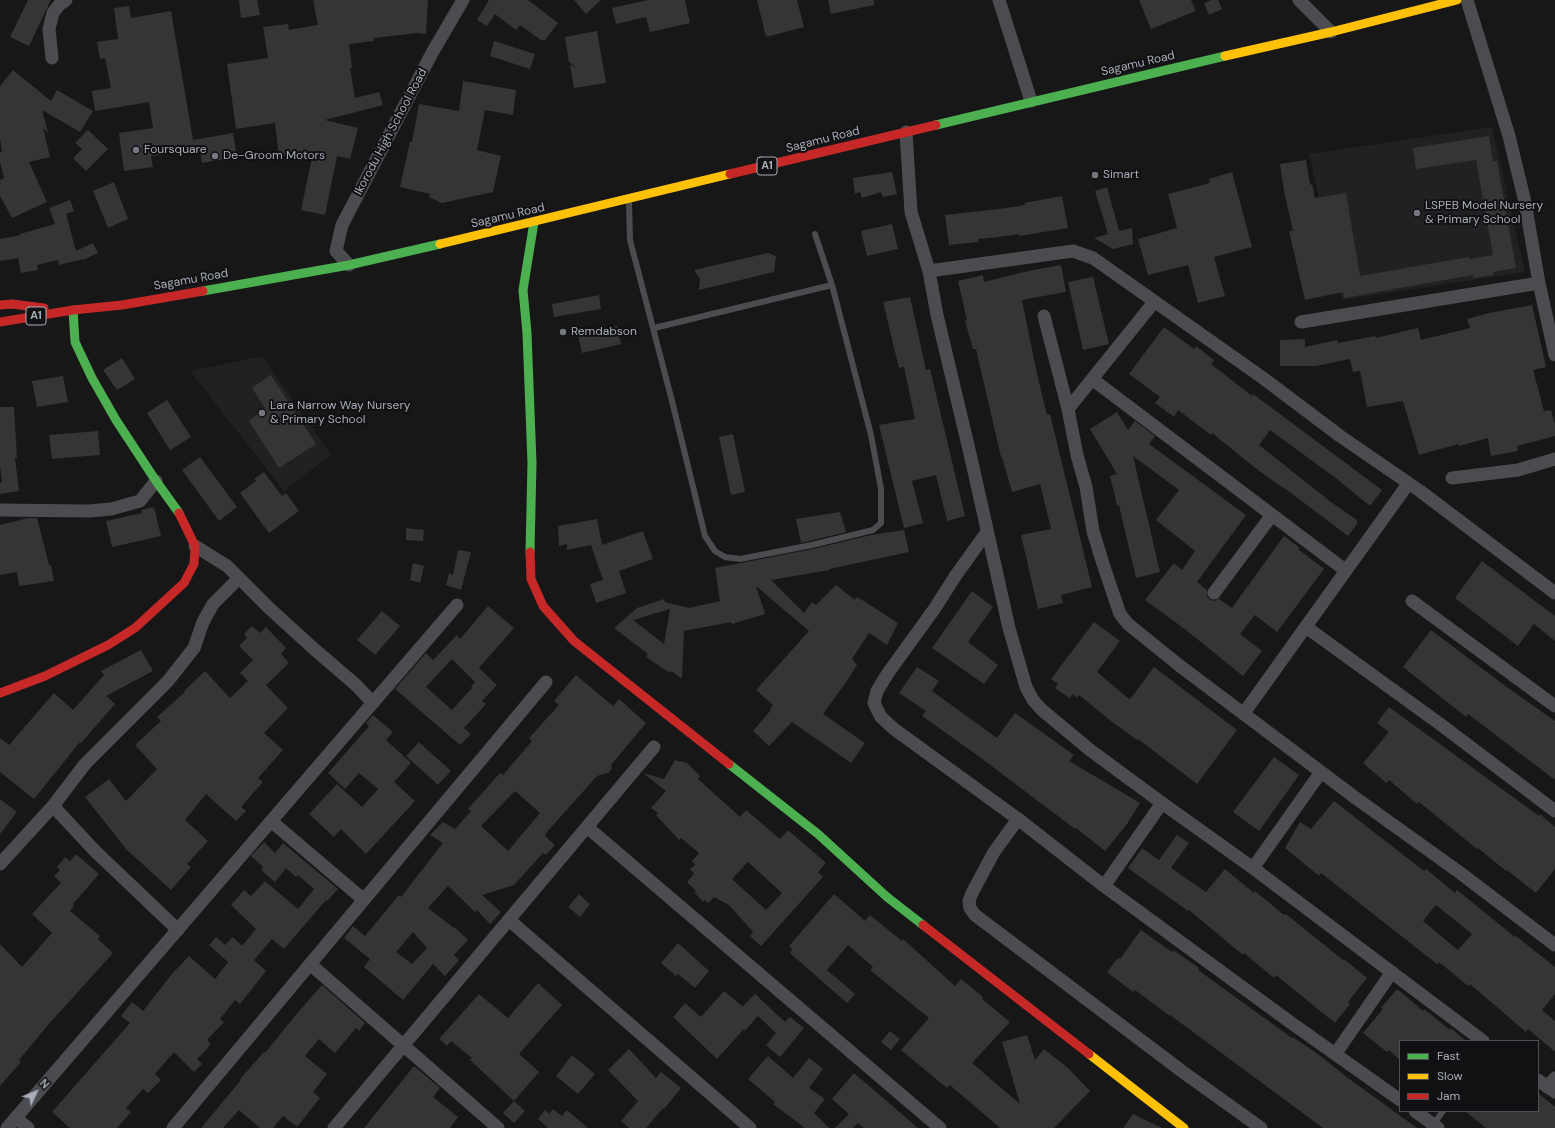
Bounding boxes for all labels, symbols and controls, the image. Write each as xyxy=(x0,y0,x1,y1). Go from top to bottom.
street label: Sagamu Road xyxy=(1100,49,1176,79)
street label: Ikorodu High School Road xyxy=(352,66,430,198)
street label: Sagamu Road xyxy=(785,124,861,156)
place label: Foursquare xyxy=(144,143,207,157)
marker: Foursquare xyxy=(131,145,141,155)
place label: De-Groom Motors xyxy=(223,149,325,163)
marker: De-Groom Motors xyxy=(210,151,220,161)
road number: A1 xyxy=(757,157,777,175)
place label: Simart xyxy=(1103,168,1139,182)
marker: Simart xyxy=(1090,170,1100,180)
place label: LSPEB Model Nursery & Primary School xyxy=(1425,199,1543,227)
street label: Sagamu Road xyxy=(470,201,546,231)
marker: LSPEB Model Nursery & Primary School xyxy=(1412,208,1422,218)
street label: Sagamu Road xyxy=(153,266,229,294)
road number: A1 xyxy=(26,307,46,325)
place label: Remdabson xyxy=(571,325,637,339)
marker: Remdabson xyxy=(558,327,568,337)
place label: Lara Narrow Way Nursery & Primary School xyxy=(270,399,411,427)
marker: Lara Narrow Way Nursery & Primary School xyxy=(257,408,267,418)
legend xyxy=(1399,1040,1539,1112)
text: Fast xyxy=(1437,1048,1460,1064)
text: Slow xyxy=(1437,1068,1463,1084)
north arrow xyxy=(16,1072,56,1112)
text: N xyxy=(37,1076,52,1091)
text: Jam xyxy=(1437,1088,1460,1104)

